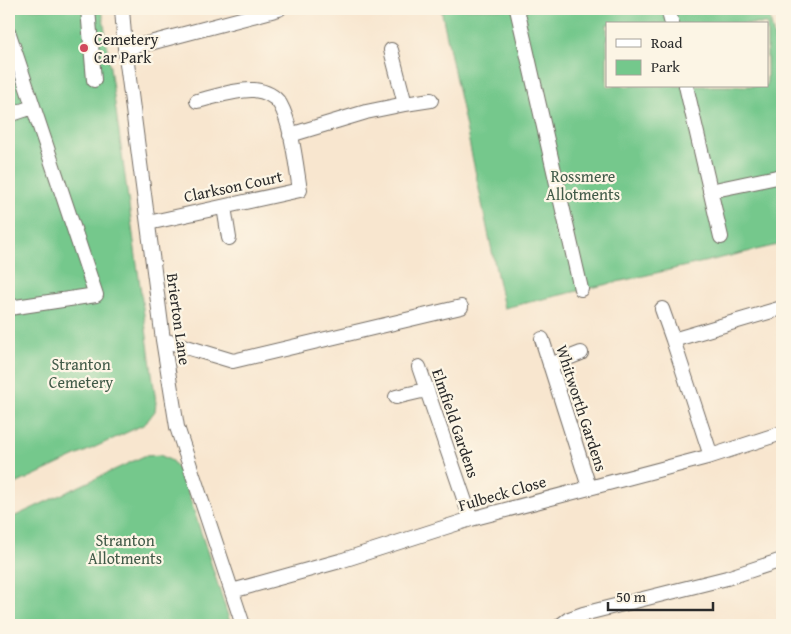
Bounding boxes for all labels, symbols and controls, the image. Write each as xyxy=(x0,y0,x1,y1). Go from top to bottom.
legend xyxy=(606,22,768,88)
place label: Cemetery Car Park xyxy=(94,27,159,69)
text: Road xyxy=(651,32,682,53)
marker: Cemetery Car Park xyxy=(78,42,90,54)
text: Park xyxy=(651,56,680,77)
street label: Clarkson Court xyxy=(181,164,285,208)
park label: Rossmere Allotments xyxy=(546,164,620,206)
street label: Brierton Lane xyxy=(161,272,197,366)
street label: Whitworth Gardens xyxy=(550,342,614,474)
park label: Stranton Cemetery xyxy=(49,352,113,394)
street label: Elmfield Gardens xyxy=(426,365,486,481)
street label: Fulbeck Close xyxy=(455,469,549,517)
park label: Stranton Allotments xyxy=(88,528,162,570)
scale bar xyxy=(608,579,714,611)
text: 50 m xyxy=(616,586,647,607)

